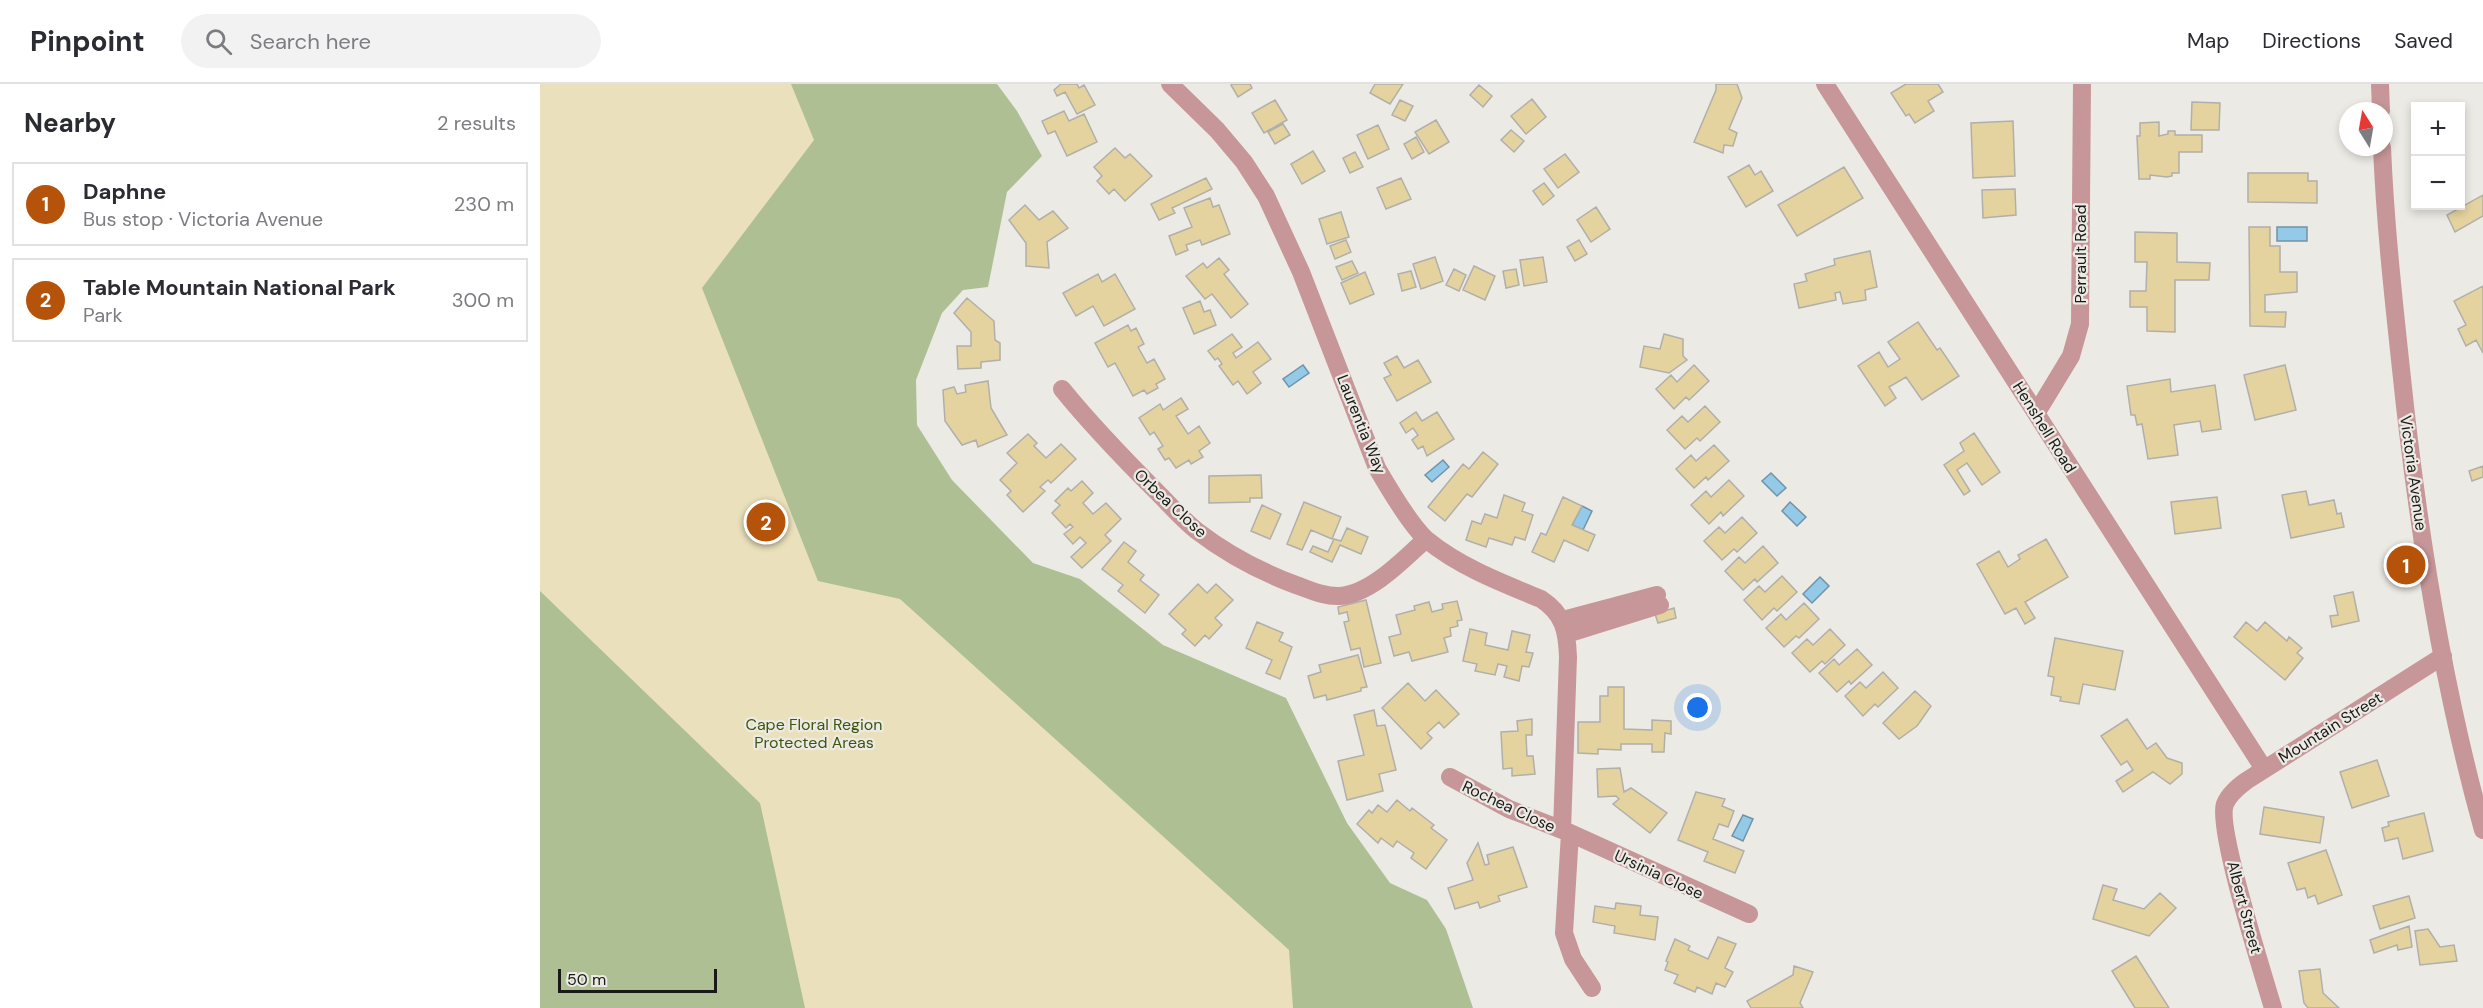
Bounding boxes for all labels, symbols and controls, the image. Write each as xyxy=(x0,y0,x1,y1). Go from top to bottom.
search box xyxy=(181,14,601,68)
text: Pinpoint xyxy=(30,23,145,60)
icon: search xyxy=(202,25,235,58)
text: Search here xyxy=(250,27,371,56)
text: Map xyxy=(2187,27,2229,55)
text: Directions xyxy=(2262,27,2361,55)
text: Saved xyxy=(2394,27,2453,55)
north arrow xyxy=(2339,102,2393,156)
map controls xyxy=(2411,102,2465,210)
button: + xyxy=(2411,102,2465,156)
text: Nearby xyxy=(24,106,116,140)
text: 2 results xyxy=(437,110,516,136)
button: − xyxy=(2411,156,2465,210)
text: Daphne xyxy=(83,177,166,206)
text: 1 xyxy=(42,191,49,217)
text: 230 m xyxy=(454,191,514,217)
street label: Perrault Road xyxy=(2070,205,2091,303)
text: Bus stop · Victoria Avenue xyxy=(83,206,323,232)
text: Table Mountain National Park xyxy=(83,273,396,302)
text: 2 xyxy=(40,287,51,313)
text: 300 m xyxy=(452,287,514,313)
text: Park xyxy=(83,302,123,328)
street label: Laurentia Way xyxy=(1332,371,1391,477)
street label: Henshell Road xyxy=(2008,378,2081,477)
street label: Victoria Avenue xyxy=(2395,414,2432,532)
street label: Orbea Close xyxy=(1130,464,1211,542)
pin: 2 xyxy=(746,500,786,544)
pin: 1 xyxy=(2386,542,2426,588)
street label: Mountain Street xyxy=(2274,687,2386,768)
your location xyxy=(1683,693,1712,722)
park label: Cape Floral Region Protected Areas xyxy=(745,714,883,753)
street label: Rochea Close xyxy=(1459,776,1559,837)
street label: Ursinia Close xyxy=(1611,845,1707,904)
street label: Albert Street xyxy=(2222,858,2267,956)
scale bar xyxy=(558,966,717,994)
text: 50 m xyxy=(567,969,606,990)

